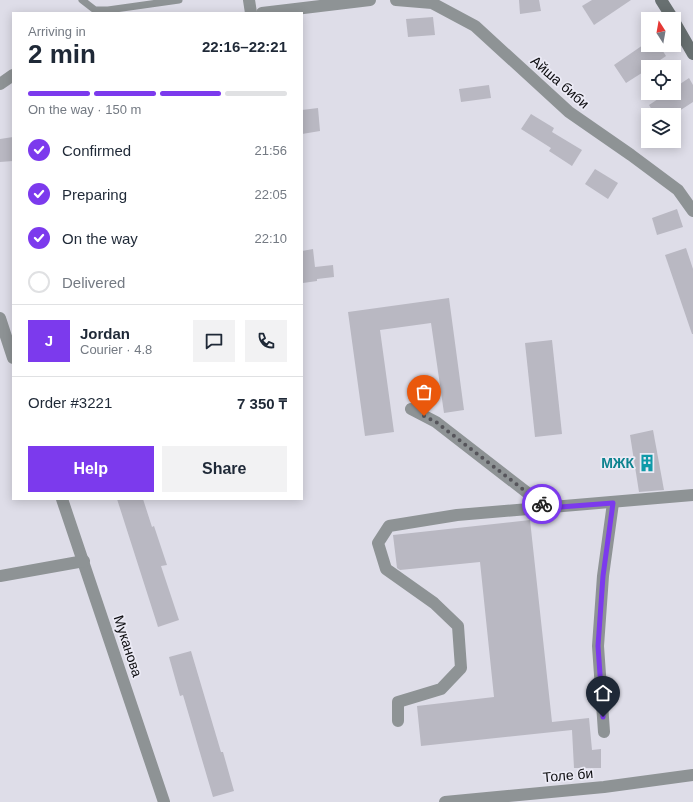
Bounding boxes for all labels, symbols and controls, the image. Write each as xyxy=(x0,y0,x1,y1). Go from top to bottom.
north arrow xyxy=(641,12,681,52)
map controls xyxy=(641,12,681,148)
text: Arriving in xyxy=(28,24,86,39)
text: 22:16–22:21 xyxy=(202,38,287,55)
text: 2 min xyxy=(28,39,96,69)
street label: Айша биби xyxy=(528,52,592,112)
button: locate xyxy=(641,60,681,100)
text: On the way · 150 m xyxy=(28,102,141,117)
button: layers xyxy=(641,108,681,148)
icon: check xyxy=(28,139,50,161)
text: Confirmed xyxy=(62,142,131,159)
text: 21:56 xyxy=(254,143,287,158)
icon: check xyxy=(28,183,50,205)
text: Preparing xyxy=(62,186,127,203)
text: 22:05 xyxy=(254,187,287,202)
icon: check xyxy=(28,227,50,249)
text: On the way xyxy=(62,230,138,247)
text: 22:10 xyxy=(254,231,287,246)
text: Delivered xyxy=(62,274,125,291)
button: chat xyxy=(193,320,235,362)
button: phone xyxy=(245,320,287,362)
text: Jordan xyxy=(80,325,130,342)
text: J xyxy=(45,332,53,349)
text: Courier · 4.8 xyxy=(80,342,152,357)
pin xyxy=(407,375,441,416)
icon: bag xyxy=(413,381,435,403)
text: Order #3221 xyxy=(28,394,112,411)
text: 7 350 ₸ xyxy=(237,395,287,412)
button: Help xyxy=(28,446,154,492)
button: Share xyxy=(162,446,287,492)
building icon: МЖК xyxy=(637,453,657,473)
place label: МЖК xyxy=(601,455,634,471)
courier xyxy=(522,484,562,524)
icon: bike xyxy=(531,493,553,515)
street label: Муканова xyxy=(111,613,146,679)
pin xyxy=(586,676,620,717)
icon: home xyxy=(592,682,614,704)
street label: Толе би xyxy=(542,765,594,785)

